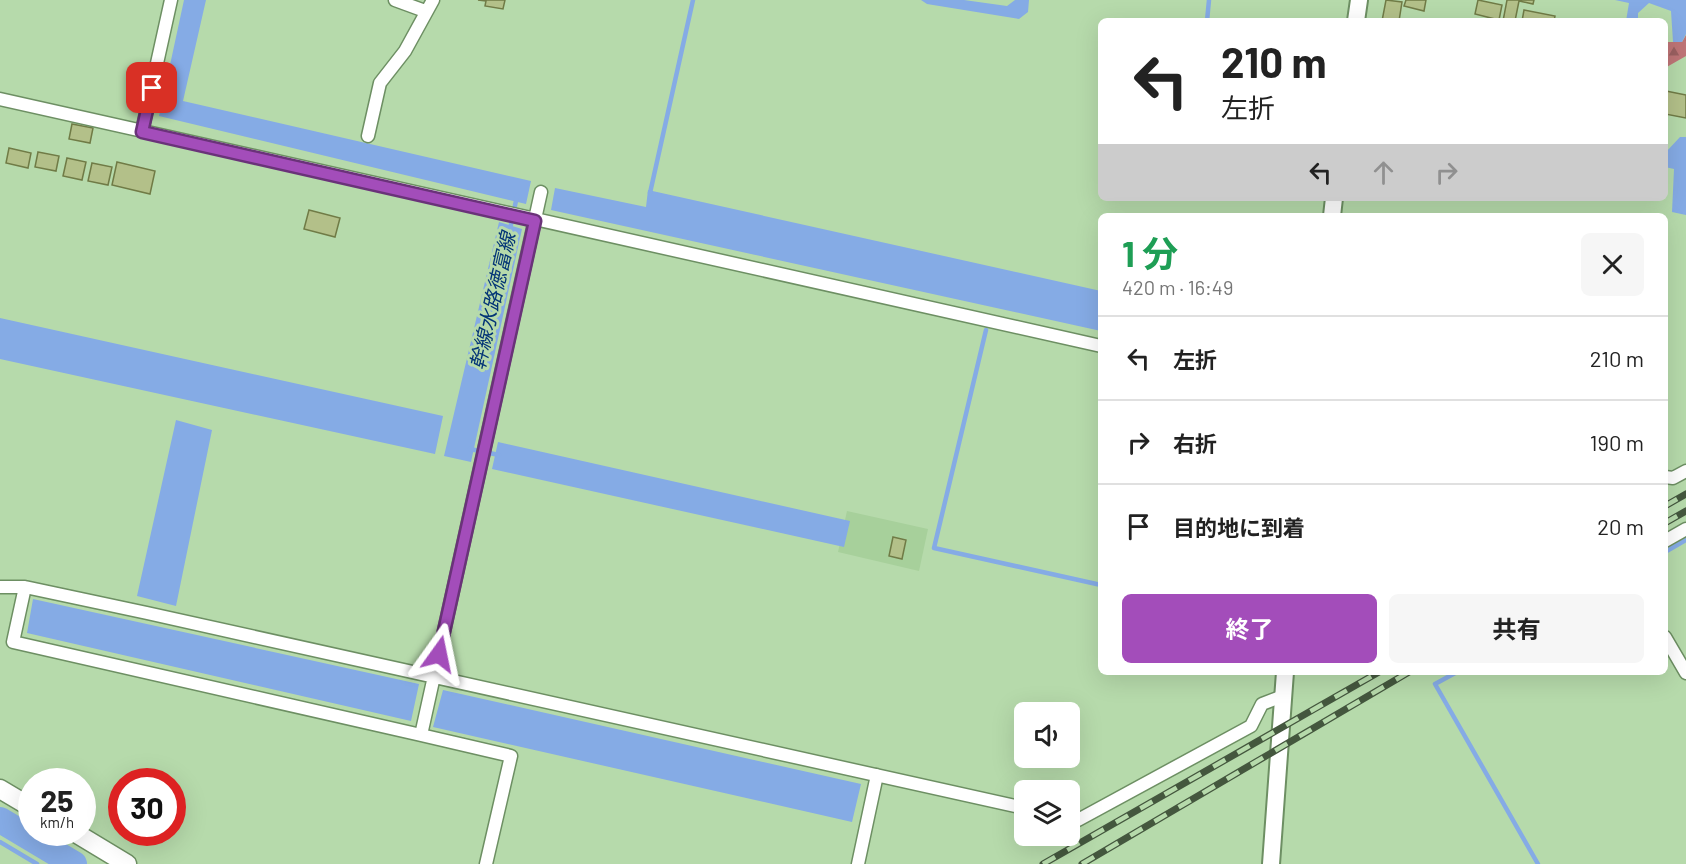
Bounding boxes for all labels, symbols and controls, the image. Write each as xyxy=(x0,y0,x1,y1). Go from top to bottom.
text: 210 m xyxy=(1221,36,1327,86)
icon: left xyxy=(1122,42,1200,120)
pin xyxy=(126,62,177,113)
icon: arrive xyxy=(135,71,168,104)
text: 左折 xyxy=(1221,91,1275,123)
icon: left xyxy=(1304,156,1337,189)
icon: ahead xyxy=(1367,156,1400,189)
icon: right xyxy=(1430,156,1463,189)
water label: 幹線水路徳富線 xyxy=(465,227,520,372)
text: 1 分 xyxy=(1122,231,1178,274)
button: close xyxy=(1581,233,1644,296)
text: 420 m · 16:49 xyxy=(1122,275,1233,299)
icon: left xyxy=(1122,342,1155,375)
text: 210 m xyxy=(1590,345,1644,371)
text: 左折 xyxy=(1173,346,1217,372)
icon: right xyxy=(1122,426,1155,459)
text: 190 m xyxy=(1590,429,1644,455)
text: 右折 xyxy=(1173,430,1217,456)
icon: arrive xyxy=(1122,510,1155,543)
text: 20 m xyxy=(1597,513,1644,539)
text: 目的地に到着 xyxy=(1173,514,1305,540)
button: 終了 xyxy=(1122,594,1377,663)
button: 共有 xyxy=(1389,594,1644,663)
position arrow xyxy=(407,622,471,686)
map controls xyxy=(1014,702,1080,846)
button: sound xyxy=(1014,702,1080,768)
speed limit sign: 30 xyxy=(108,768,186,846)
button: layers xyxy=(1014,780,1080,846)
text: 25 xyxy=(41,782,73,818)
text: km/h xyxy=(40,813,74,831)

